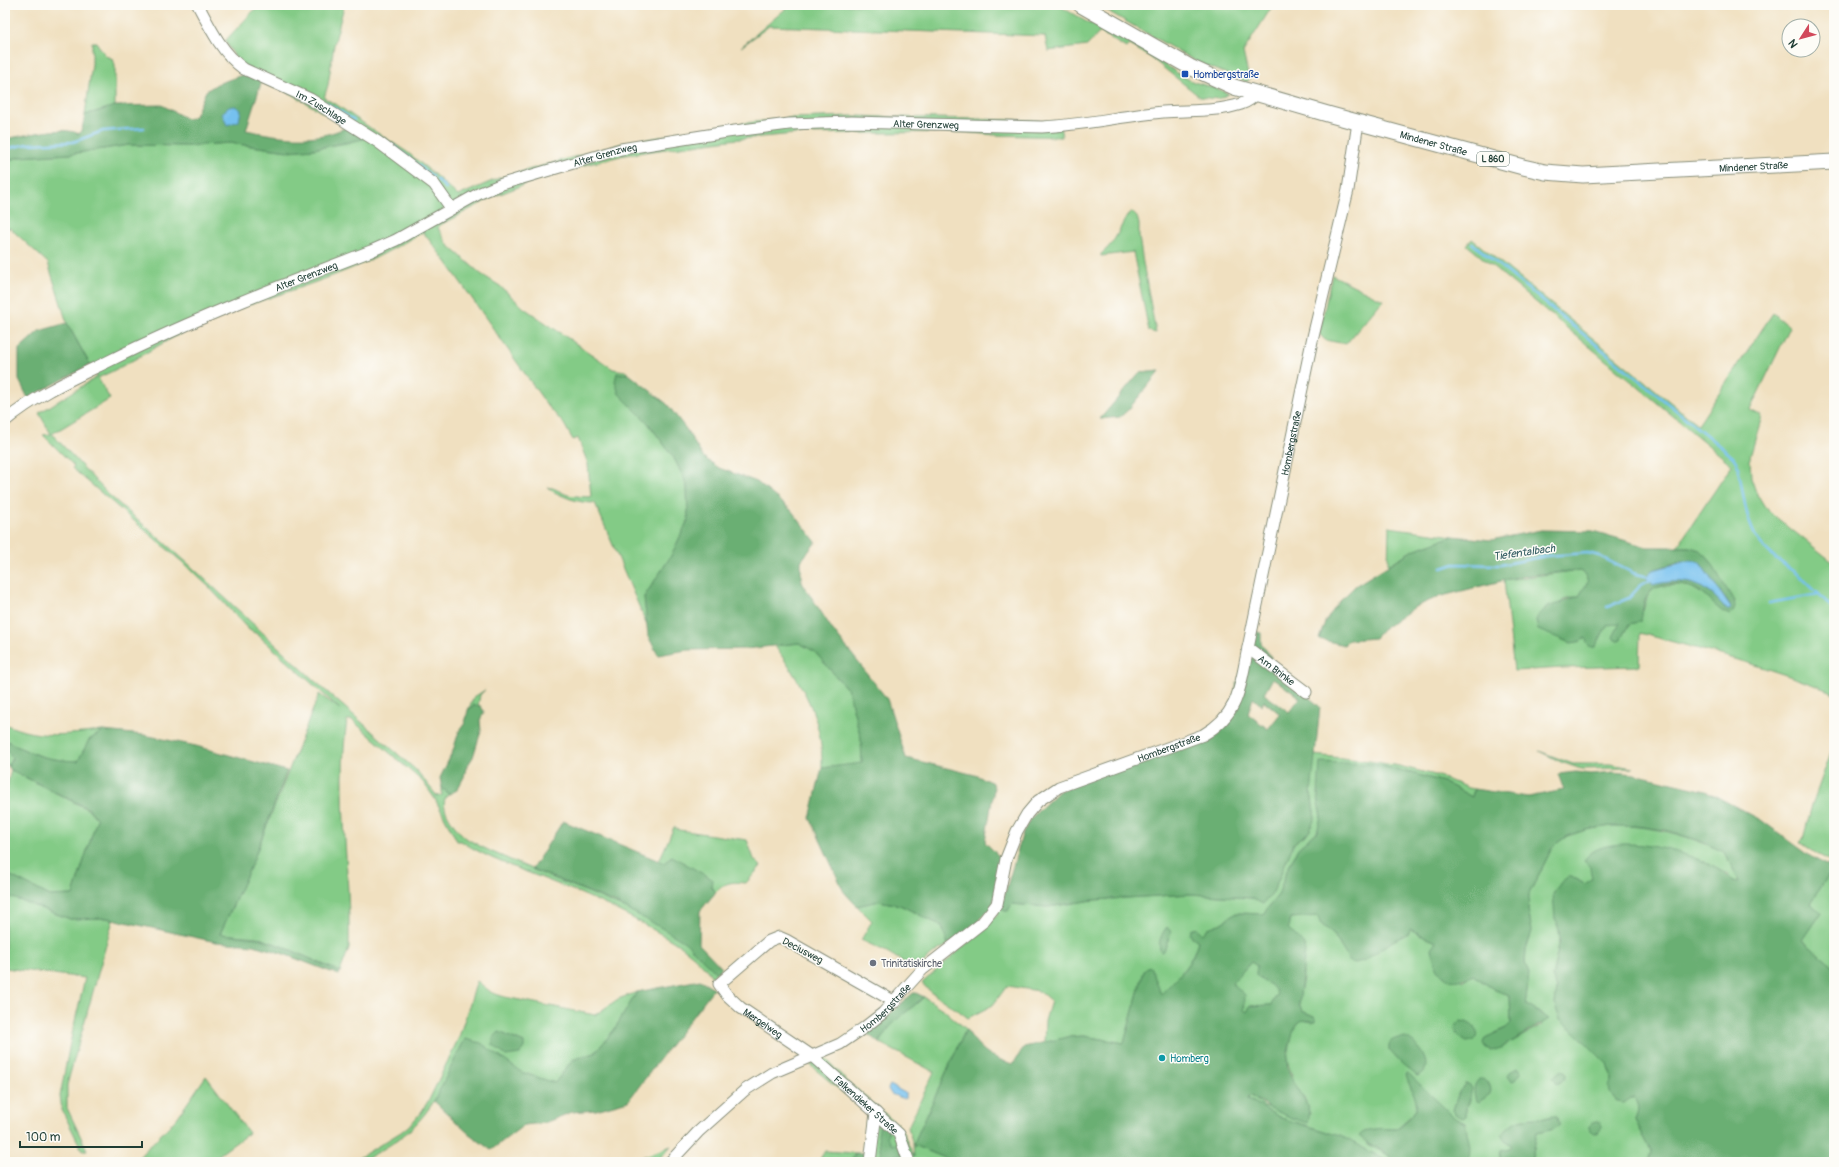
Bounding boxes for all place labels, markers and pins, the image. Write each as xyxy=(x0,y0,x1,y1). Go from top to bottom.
marker: Hombergstraße xyxy=(1180,69,1190,79)
place label: Hombergstraße xyxy=(1193,69,1259,81)
marker: Trinitatiskirche xyxy=(868,958,878,968)
place label: Trinitatiskirche xyxy=(881,958,942,970)
marker: Homberg xyxy=(1157,1053,1167,1063)
place label: Homberg xyxy=(1170,1053,1209,1065)

